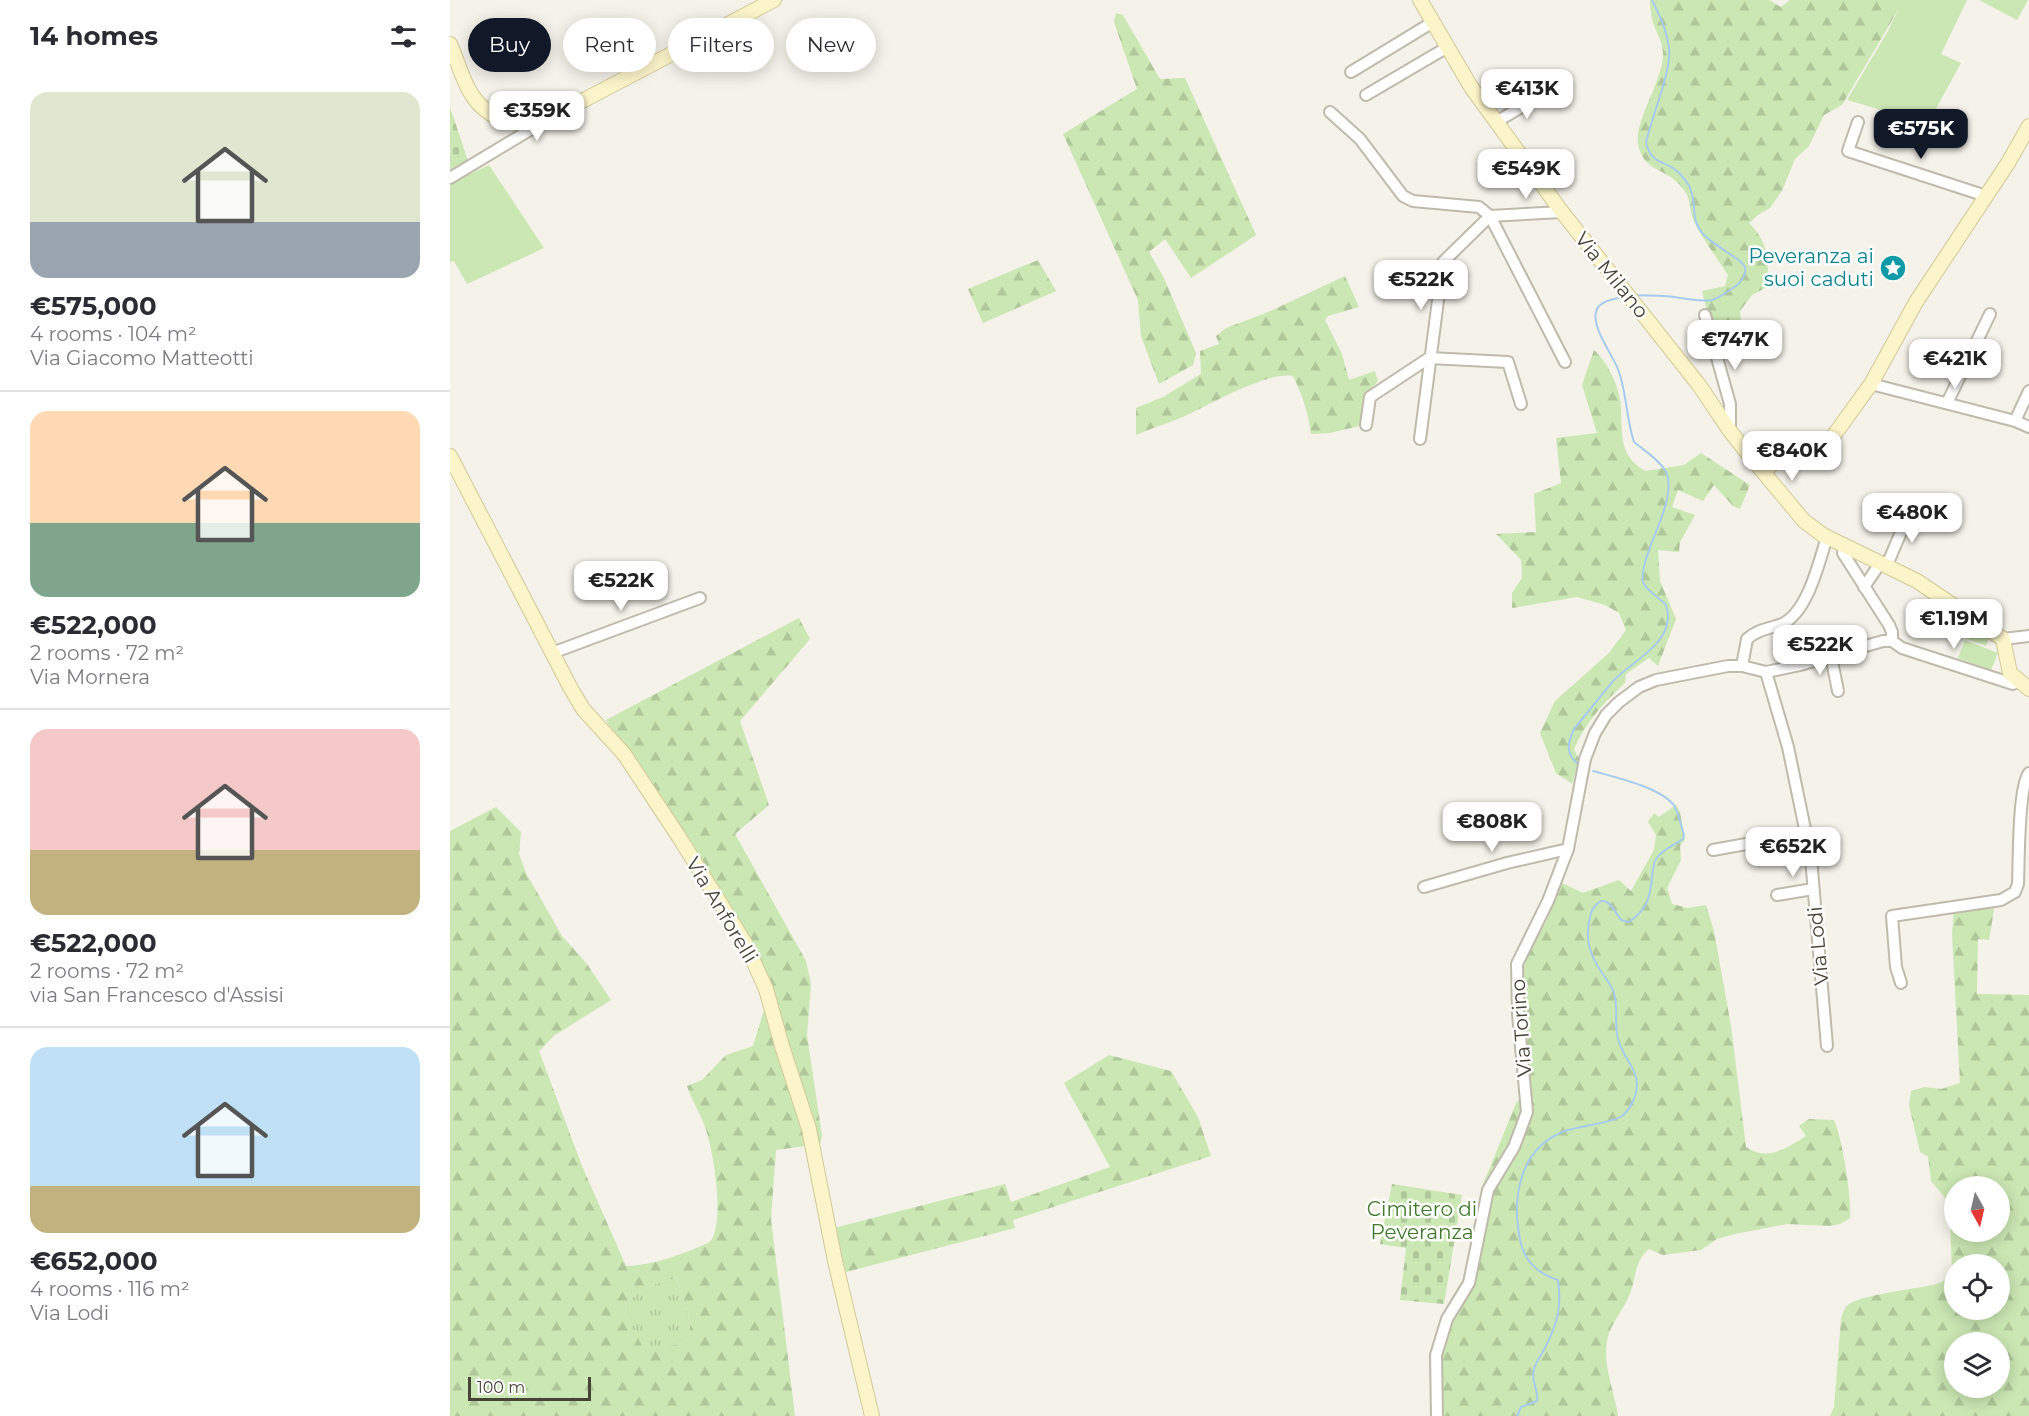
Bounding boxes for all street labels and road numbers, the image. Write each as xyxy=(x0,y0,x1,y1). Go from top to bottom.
street label: Via Milano xyxy=(1570,227,1654,323)
street label: Via Anforelli xyxy=(681,853,763,967)
street label: Via Lodi xyxy=(1803,906,1833,986)
street label: Via Torino xyxy=(1506,978,1536,1078)

